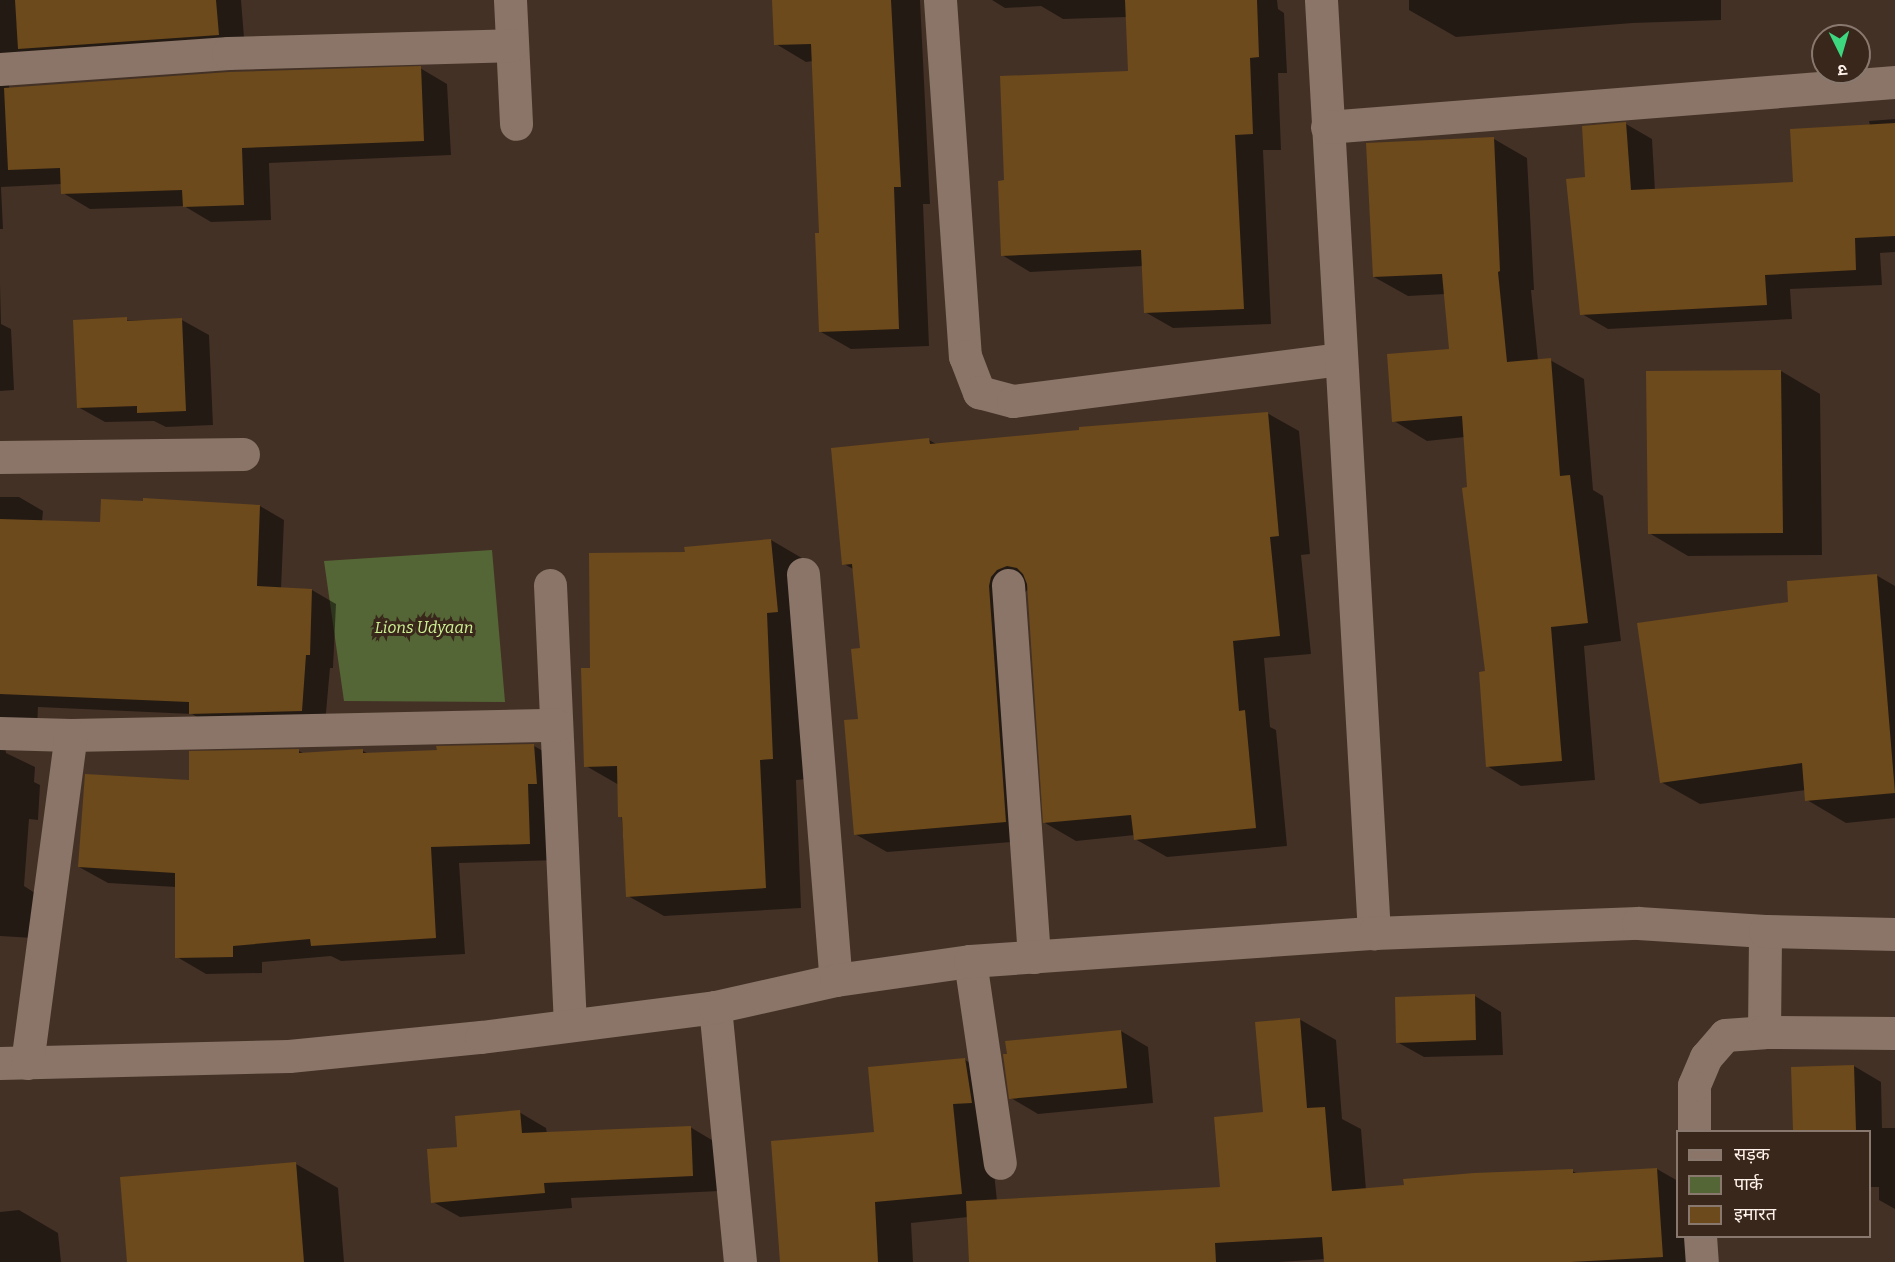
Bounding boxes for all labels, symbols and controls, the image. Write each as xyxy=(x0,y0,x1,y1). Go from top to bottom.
north arrow xyxy=(1811,24,1871,84)
text: उ xyxy=(1837,61,1848,80)
park label: Lions Udyaan xyxy=(375,618,473,638)
legend xyxy=(1676,1130,1871,1238)
text: सड़क xyxy=(1734,1143,1770,1165)
text: पार्क xyxy=(1734,1173,1763,1195)
text: इमारत xyxy=(1734,1203,1776,1225)

